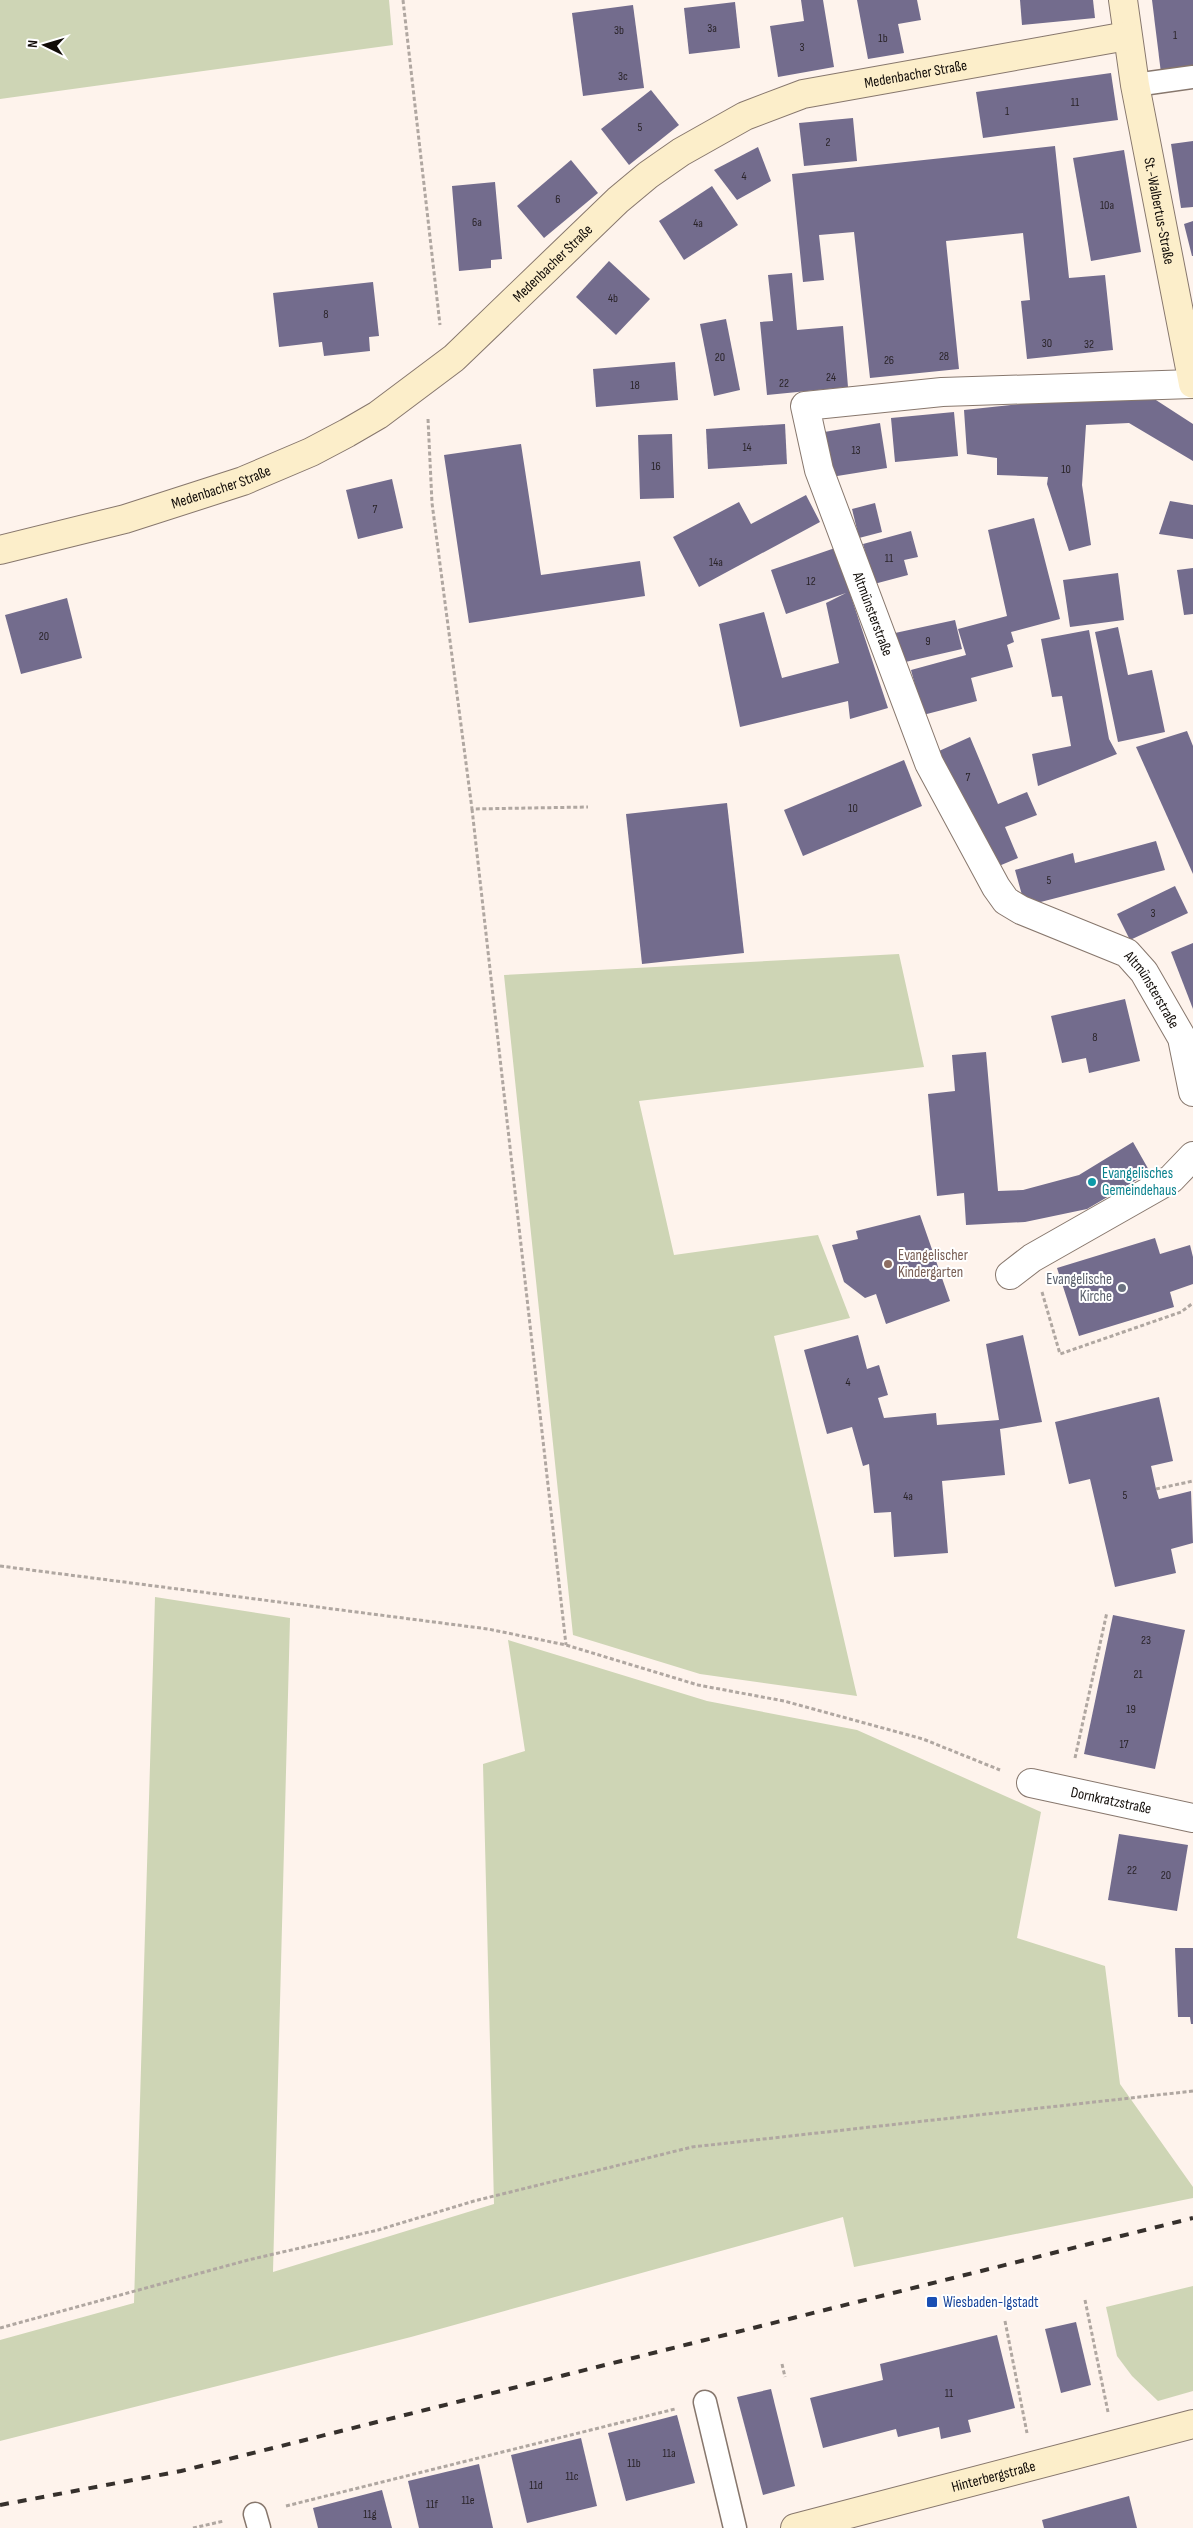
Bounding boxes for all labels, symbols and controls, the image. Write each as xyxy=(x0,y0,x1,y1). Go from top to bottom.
north arrow xyxy=(20,20,70,70)
house number: 3a xyxy=(707,21,717,36)
house number: 3b xyxy=(614,23,624,38)
house number: 1 xyxy=(1173,28,1178,43)
house number: 1b xyxy=(878,31,888,46)
text: N xyxy=(24,39,41,48)
house number: 3 xyxy=(799,40,805,55)
street label: Medenbacher Straße xyxy=(863,56,968,93)
house number: 3c xyxy=(618,69,628,84)
house number: 11 xyxy=(1071,95,1080,110)
house number: 1 xyxy=(1005,104,1010,119)
house number: 5 xyxy=(638,120,643,135)
house number: 2 xyxy=(826,135,831,150)
street label: St.-Walbertus-Straße xyxy=(1139,156,1179,266)
house number: 4 xyxy=(741,169,747,184)
house number: 6 xyxy=(555,192,561,207)
house number: 10a xyxy=(1100,198,1114,213)
house number: 6a xyxy=(472,215,482,230)
house number: 4a xyxy=(693,216,703,231)
street label: Medenbacher Straße xyxy=(509,221,597,306)
house number: 4b xyxy=(608,291,618,306)
house number: 8 xyxy=(323,307,329,322)
house number: 30 xyxy=(1042,336,1052,351)
house number: 32 xyxy=(1084,337,1094,352)
house number: 28 xyxy=(939,349,949,364)
house number: 20 xyxy=(715,350,725,365)
house number: 26 xyxy=(884,353,894,368)
house number: 24 xyxy=(826,370,836,385)
house number: 22 xyxy=(779,376,789,391)
house number: 18 xyxy=(630,378,640,393)
house number: 14 xyxy=(742,440,752,455)
house number: 13 xyxy=(851,443,861,458)
house number: 16 xyxy=(651,459,661,474)
street label: Medenbacher Straße xyxy=(169,461,274,513)
house number: 10 xyxy=(1061,462,1071,477)
house number: 7 xyxy=(373,502,378,517)
house number: 11 xyxy=(885,551,894,566)
house number: 14a xyxy=(709,555,723,570)
street label: Altmünsterstraße xyxy=(848,568,897,659)
house number: 12 xyxy=(806,574,816,589)
house number: 20 xyxy=(39,629,49,644)
house number: 9 xyxy=(925,634,931,649)
house number: 7 xyxy=(966,770,971,785)
house number: 10 xyxy=(848,801,858,816)
house number: 5 xyxy=(1047,873,1052,888)
house number: 3 xyxy=(1150,906,1156,921)
street label: Altmünsterstraße xyxy=(1119,947,1183,1032)
house number: 8 xyxy=(1092,1030,1098,1045)
place label: Evangelisches Gemeindehaus xyxy=(1102,1164,1177,1200)
marker: Evangelisches Gemeindehaus xyxy=(1086,1176,1098,1188)
place label: Evangelischer Kindergarten xyxy=(898,1246,969,1282)
marker: Evangelischer Kindergarten xyxy=(882,1258,894,1270)
place label: Evangelische Kirche xyxy=(1046,1270,1112,1306)
marker: Evangelische Kirche xyxy=(1116,1282,1128,1294)
house number: 4 xyxy=(845,1375,851,1390)
house number: 5 xyxy=(1123,1488,1128,1503)
house number: 4a xyxy=(903,1489,913,1504)
house number: 23 xyxy=(1141,1633,1151,1648)
house number: 21 xyxy=(1133,1667,1143,1682)
house number: 19 xyxy=(1126,1702,1136,1717)
house number: 17 xyxy=(1120,1737,1129,1752)
street label: Dornkratzstraße xyxy=(1069,1783,1153,1819)
house number: 22 xyxy=(1127,1863,1137,1878)
house number: 20 xyxy=(1161,1868,1171,1883)
place label: Wiesbaden-Igstadt xyxy=(943,2293,1039,2312)
marker: Wiesbaden-Igstadt xyxy=(925,2295,939,2309)
house number: 11 xyxy=(945,2386,954,2401)
house number: 11a xyxy=(662,2446,676,2461)
house number: 11b xyxy=(627,2456,641,2471)
street label: Hinterbergstraße xyxy=(949,2457,1038,2497)
house number: 11c xyxy=(565,2469,579,2484)
house number: 11d xyxy=(529,2478,543,2493)
house number: 11e xyxy=(461,2493,475,2508)
house number: 11f xyxy=(426,2497,438,2512)
house number: 11g xyxy=(363,2507,377,2522)

